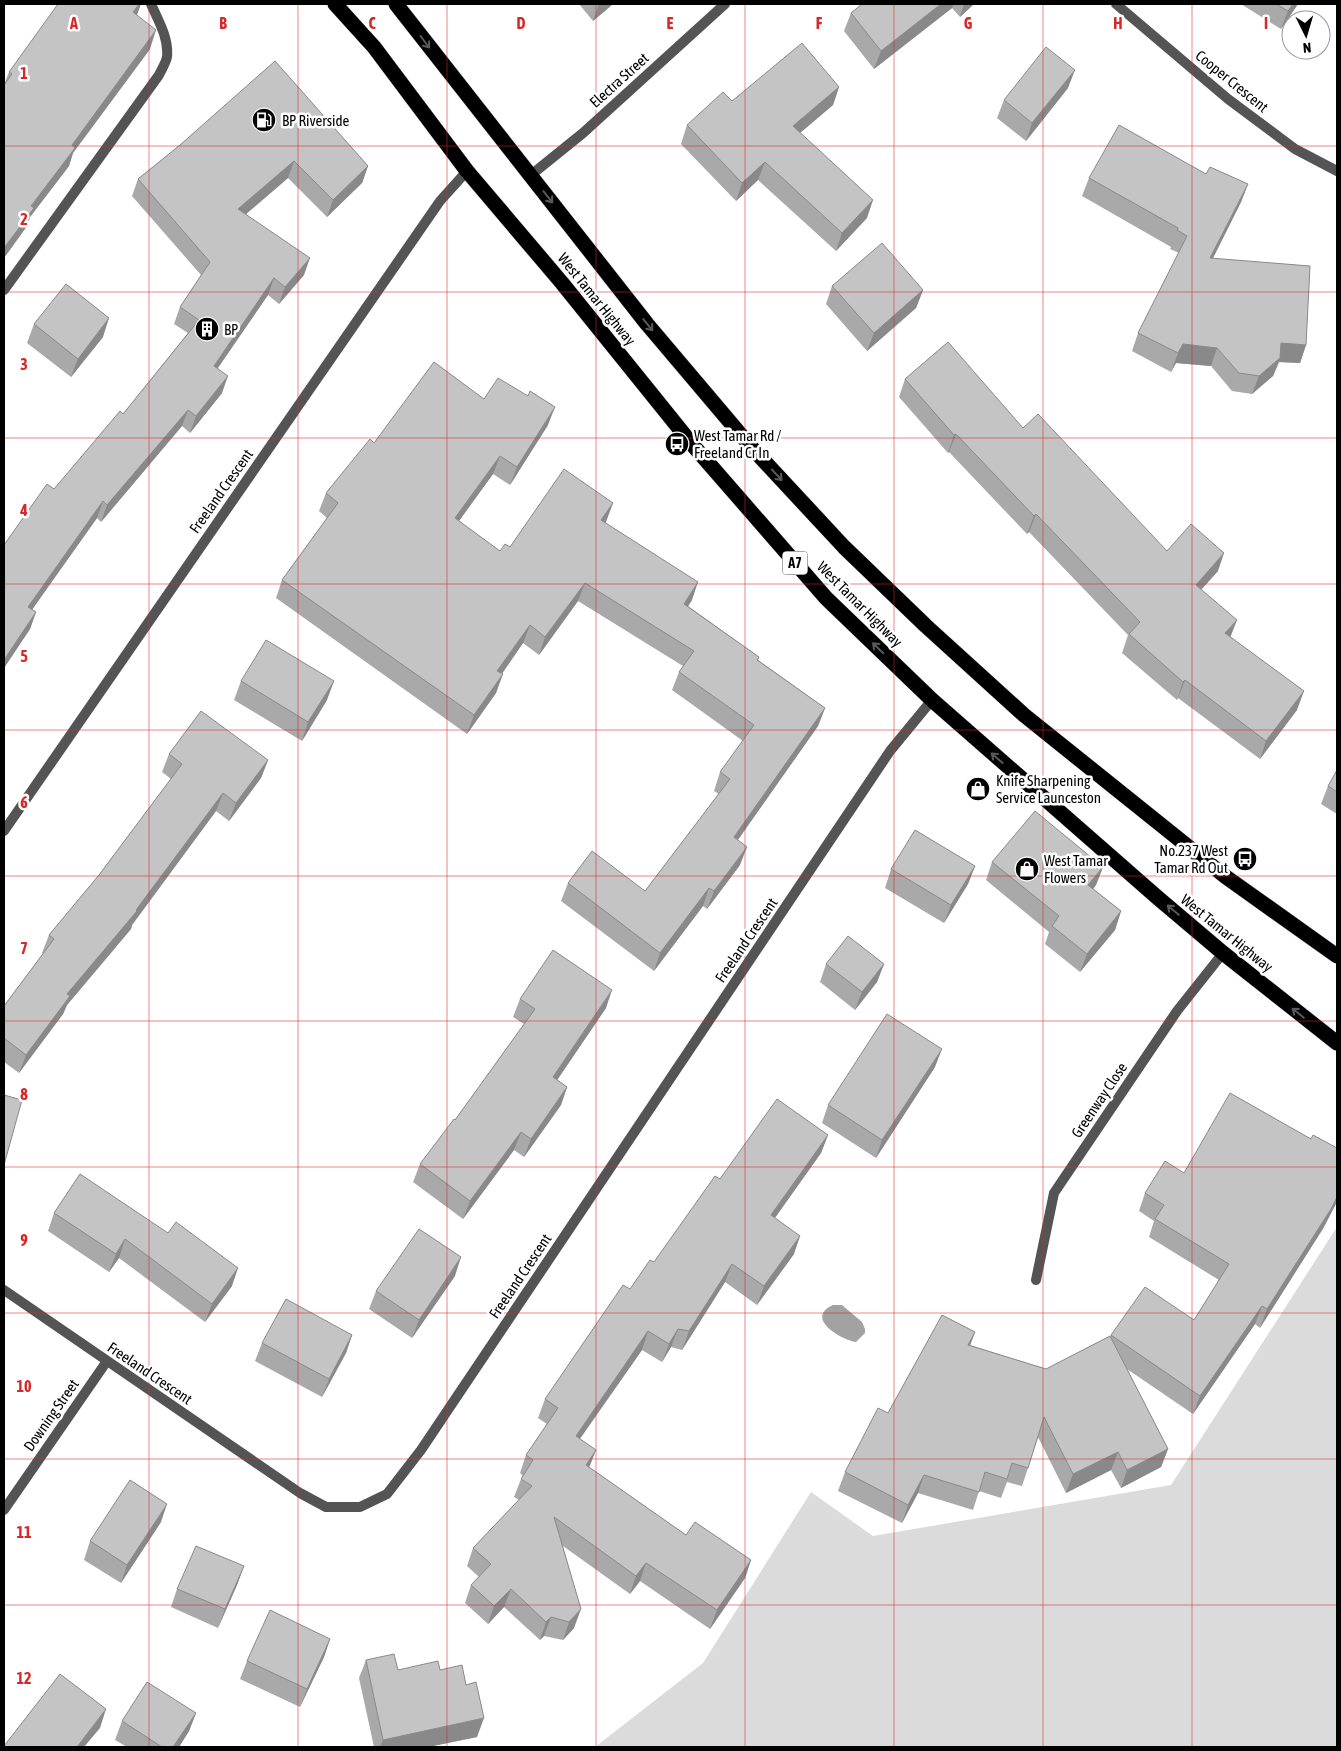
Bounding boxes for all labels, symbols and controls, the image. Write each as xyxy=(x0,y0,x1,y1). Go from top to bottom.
north arrow xyxy=(1281,10,1331,60)
text: A xyxy=(69,14,78,32)
text: B xyxy=(219,14,227,32)
text: C xyxy=(368,14,376,32)
text: D xyxy=(517,14,526,32)
text: E xyxy=(667,14,674,32)
text: F xyxy=(816,14,823,32)
text: G xyxy=(964,14,973,32)
text: H xyxy=(1113,14,1123,32)
text: I xyxy=(1264,14,1268,32)
one-way arrow xyxy=(419,36,430,49)
text: N xyxy=(1302,40,1312,56)
street label: Cooper Crescent xyxy=(1192,47,1272,115)
street label: Electra Street xyxy=(586,49,652,111)
text: 1 xyxy=(20,64,28,82)
fuel station icon: BP Riverside xyxy=(251,107,277,133)
place label: BP Riverside xyxy=(282,112,350,129)
one-way arrow xyxy=(543,190,553,204)
text: 2 xyxy=(20,210,28,228)
street label: West Tamar Highway xyxy=(555,250,639,348)
building icon: BP xyxy=(194,316,220,342)
one-way arrow xyxy=(643,318,654,331)
place label: BP xyxy=(224,321,238,338)
text: 3 xyxy=(20,355,28,373)
place label: West Tamar Rd / Freeland Cr In xyxy=(694,427,781,461)
bus stop icon: West Tamar Rd / Freeland Cr In xyxy=(664,431,690,457)
street label: Freeland Crescent xyxy=(186,446,256,536)
one-way arrow xyxy=(771,468,783,481)
text: 4 xyxy=(19,501,28,519)
road number: A7 xyxy=(782,552,808,574)
street label: West Tamar Highway xyxy=(814,558,906,650)
one-way arrow xyxy=(871,642,884,654)
text: 5 xyxy=(20,647,28,665)
one-way arrow xyxy=(991,752,1004,763)
place label: Knife Sharpening Service Launceston xyxy=(996,772,1101,806)
shop icon: Knife Sharpening Service Launceston xyxy=(965,776,991,802)
text: 6 xyxy=(20,793,28,811)
place label: No.237 West Tamar Rd Out xyxy=(1154,842,1228,876)
bus stop icon: No.237 West Tamar Rd Out xyxy=(1232,846,1258,872)
place label: West Tamar Flowers xyxy=(1044,852,1108,886)
shop icon: West Tamar Flowers xyxy=(1014,856,1040,882)
street label: West Tamar Highway xyxy=(1178,891,1276,975)
street label: Freeland Crescent xyxy=(711,894,781,986)
one-way arrow xyxy=(1166,905,1179,916)
text: 7 xyxy=(20,939,28,957)
one-way arrow xyxy=(1292,1008,1305,1019)
street label: Greenway Close xyxy=(1068,1059,1130,1141)
text: 8 xyxy=(20,1085,28,1103)
street label: Freeland Crescent xyxy=(485,1230,555,1322)
text: 9 xyxy=(20,1231,28,1249)
street label: Freeland Crescent xyxy=(104,1338,196,1408)
street label: Downing Street xyxy=(20,1376,82,1454)
text: 10 xyxy=(16,1377,32,1395)
text: 11 xyxy=(16,1523,32,1541)
text: 12 xyxy=(16,1669,32,1687)

